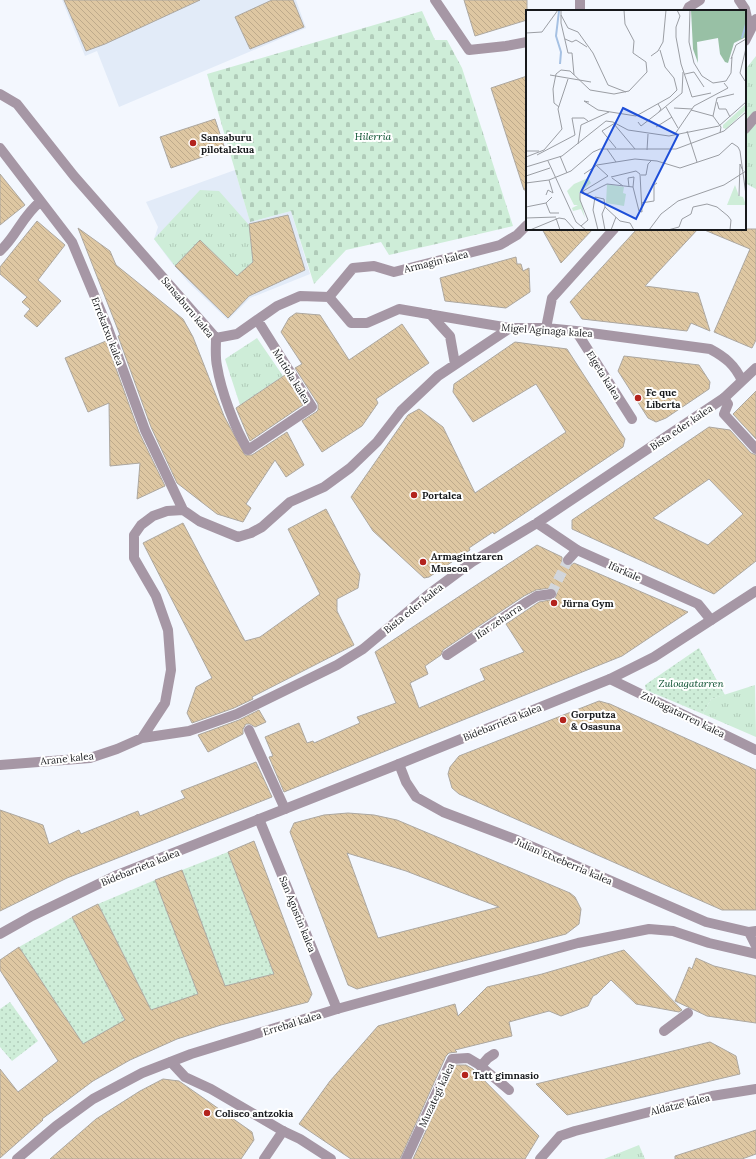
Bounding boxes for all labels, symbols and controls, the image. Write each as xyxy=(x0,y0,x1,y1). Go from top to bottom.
inset map xyxy=(526,10,746,230)
park label: Hilerria xyxy=(355,130,392,143)
place label: Sansaburu pilotalekua xyxy=(201,131,255,156)
marker: Sansaburu pilotalekua xyxy=(188,138,198,148)
street label: Armagin kalea xyxy=(402,247,470,276)
street label: Sansaburu kalea xyxy=(158,274,217,340)
street label: Errekatxu kalea xyxy=(88,295,127,367)
street label: Migel Aginaga kalea xyxy=(501,321,593,340)
street label: Mutiola kalea xyxy=(270,347,314,406)
street label: Elgeta kalea xyxy=(583,348,624,402)
place label: Fe que Liberta xyxy=(646,386,681,411)
marker: Fe que Liberta xyxy=(633,393,643,403)
street label: Bista eder kalea xyxy=(647,402,715,453)
place label: Portalea xyxy=(422,489,463,502)
marker: Portalea xyxy=(409,490,419,500)
place label: Armagintzaren Museoa xyxy=(431,550,504,575)
marker: Armagintzaren Museoa xyxy=(418,557,428,567)
street label: Ifarkale xyxy=(606,558,644,585)
street label: Bista eder kalea xyxy=(381,580,446,636)
place label: Jürna Gym xyxy=(562,597,615,610)
marker: Jürna Gym xyxy=(549,598,559,608)
street label: Ifar zeharra xyxy=(472,601,524,642)
park label: Zuloagatarren xyxy=(658,677,724,690)
street label: Zuloagatarren kalea xyxy=(639,688,727,740)
street label: Bidebarrieta kalea xyxy=(461,701,543,744)
place label: Gorputza & Osasuna xyxy=(571,708,622,733)
marker: Gorputza & Osasuna xyxy=(558,715,568,725)
street label: Arane kalea xyxy=(39,749,94,768)
street label: Julian Etxeberria kalea xyxy=(512,835,614,888)
street label: Bidebarrieta kalea xyxy=(99,846,181,889)
street label: San Agustin kalea xyxy=(276,874,319,954)
street label: Errebal kalea xyxy=(261,1008,323,1039)
street label: Muzategi kalea xyxy=(416,1061,457,1130)
place label: Tatt gimnasio xyxy=(473,1069,539,1082)
marker: Tatt gimnasio xyxy=(460,1070,470,1080)
street label: Aldatze kalea xyxy=(648,1091,711,1118)
place label: Coliseo antzokia xyxy=(215,1107,294,1120)
marker: Coliseo antzokia xyxy=(202,1108,212,1118)

